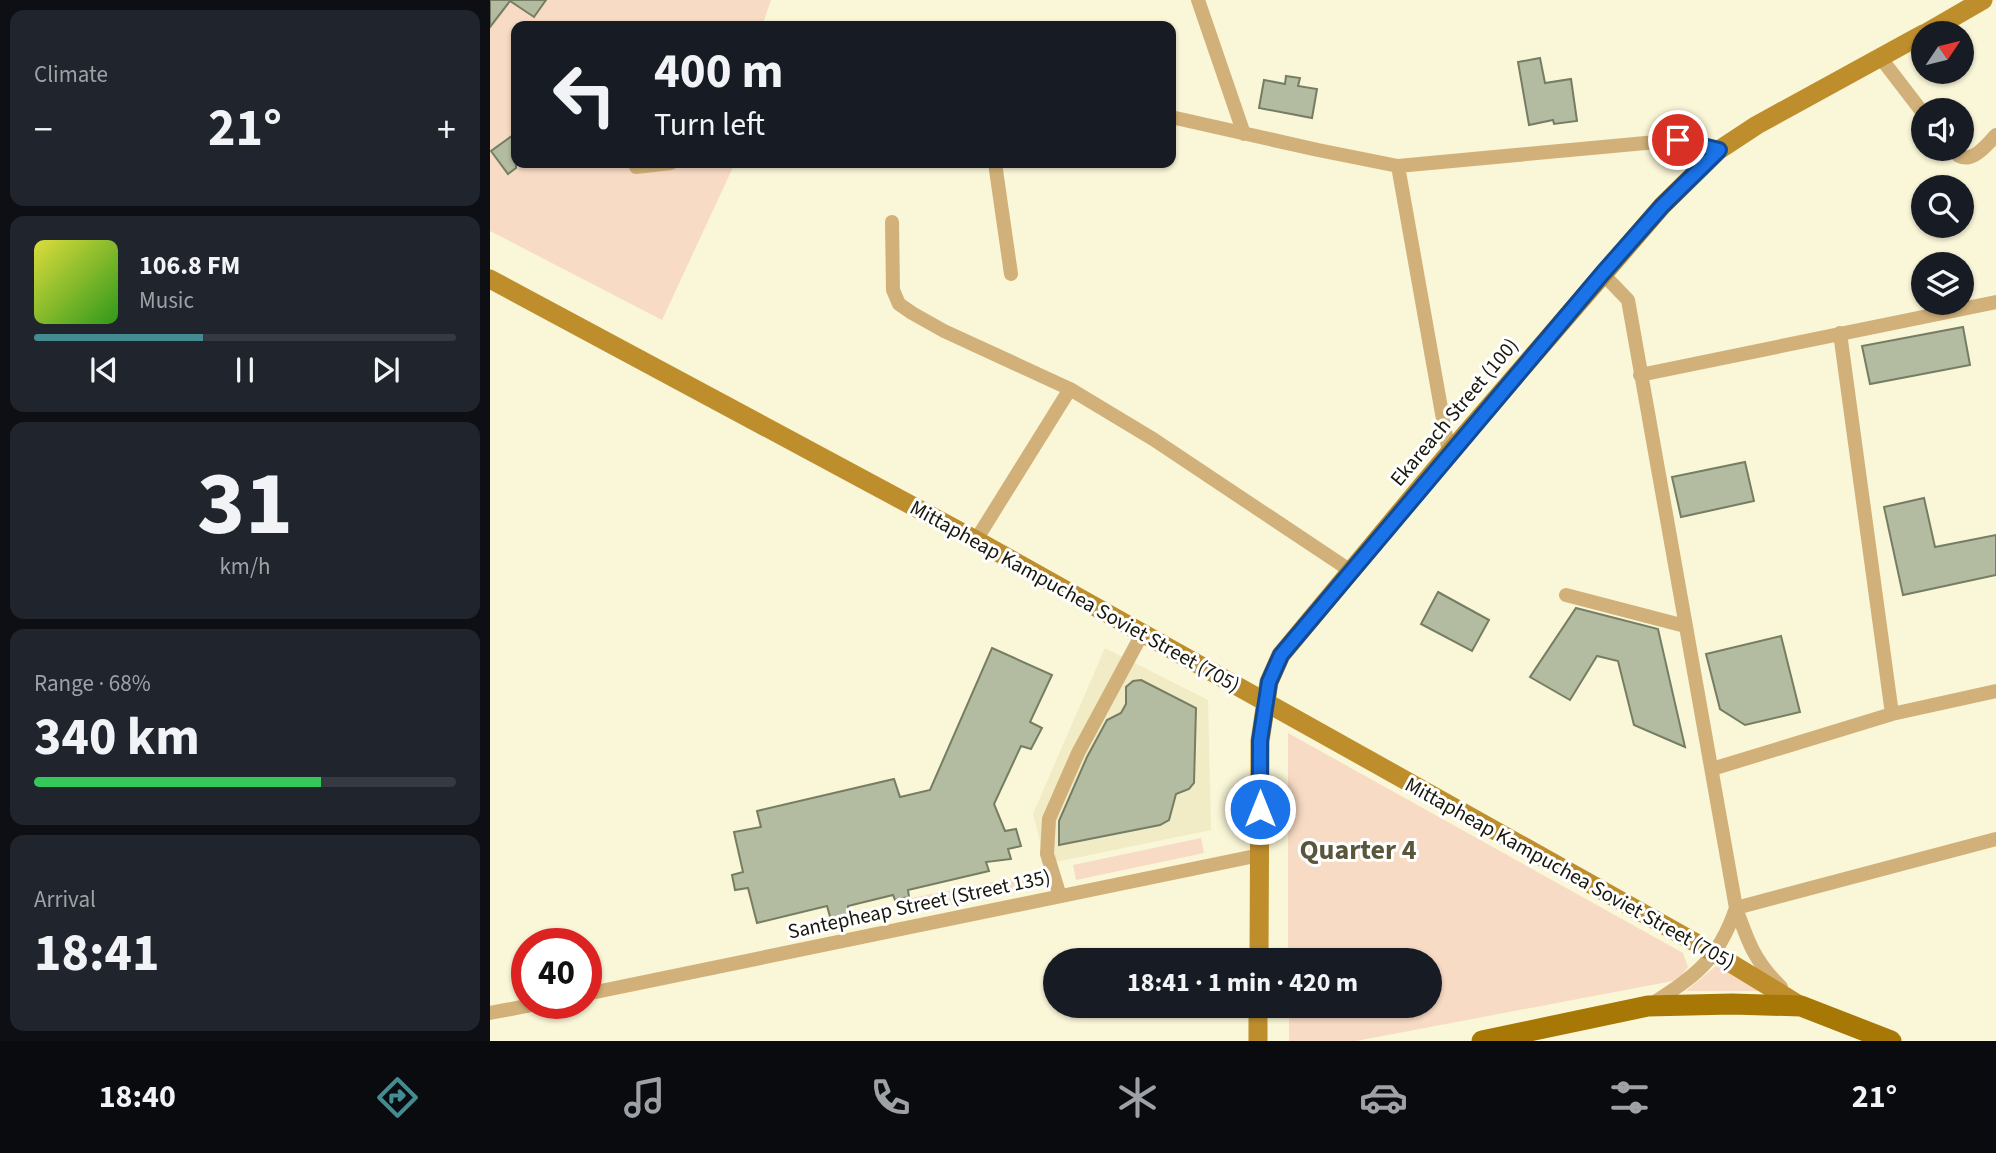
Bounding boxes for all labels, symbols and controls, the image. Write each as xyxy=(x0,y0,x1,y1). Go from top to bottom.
north arrow xyxy=(1911,21,1974,84)
map controls xyxy=(1911,21,1974,315)
text: 400 m xyxy=(654,37,783,107)
icon: left xyxy=(539,49,630,140)
text: Climate xyxy=(34,58,108,91)
text: 21° xyxy=(208,92,282,166)
button: sound xyxy=(1911,98,1974,161)
text: Turn left xyxy=(654,102,765,148)
text: − xyxy=(34,103,53,157)
text: + xyxy=(437,103,456,157)
pin xyxy=(1648,110,1708,170)
icon: arrive xyxy=(1659,121,1697,159)
button: search xyxy=(1911,175,1974,238)
text: 106.8 FM xyxy=(139,247,240,284)
button: layers xyxy=(1911,252,1974,315)
text: Music xyxy=(139,284,194,317)
street label: Ekareach Street (100) xyxy=(1383,331,1525,493)
icon: previous xyxy=(85,351,123,389)
icon: pause xyxy=(226,351,264,389)
icon: next xyxy=(367,351,405,389)
text: 31 xyxy=(197,440,293,569)
street label: Mittapheap Kampuchea Soviet Street (705) xyxy=(905,492,1245,700)
text: km/h xyxy=(219,550,271,583)
text: Range · 68% xyxy=(34,667,151,700)
text: 340 km xyxy=(34,701,200,775)
street label: Mittapheap Kampuchea Soviet Street (705) xyxy=(1400,769,1740,977)
position arrow xyxy=(1223,772,1297,846)
district label: Quarter 4 xyxy=(1299,830,1417,870)
street label: Santepheap Street (Street 135) xyxy=(785,861,1053,947)
text: Arrival xyxy=(34,883,96,916)
text: 18:41 xyxy=(34,917,159,991)
speed limit sign: 40 xyxy=(511,928,602,1019)
text: 18:41 · 1 min · 420 m xyxy=(1127,964,1358,1001)
icon: directions xyxy=(373,1073,422,1122)
icon: music xyxy=(620,1073,669,1122)
icon: phone xyxy=(866,1073,915,1122)
icon: climate xyxy=(1113,1073,1162,1122)
icon: car xyxy=(1359,1073,1408,1122)
icon: filters xyxy=(1605,1073,1654,1122)
text: 18:40 xyxy=(99,1074,176,1120)
text: 21° xyxy=(1852,1074,1897,1120)

